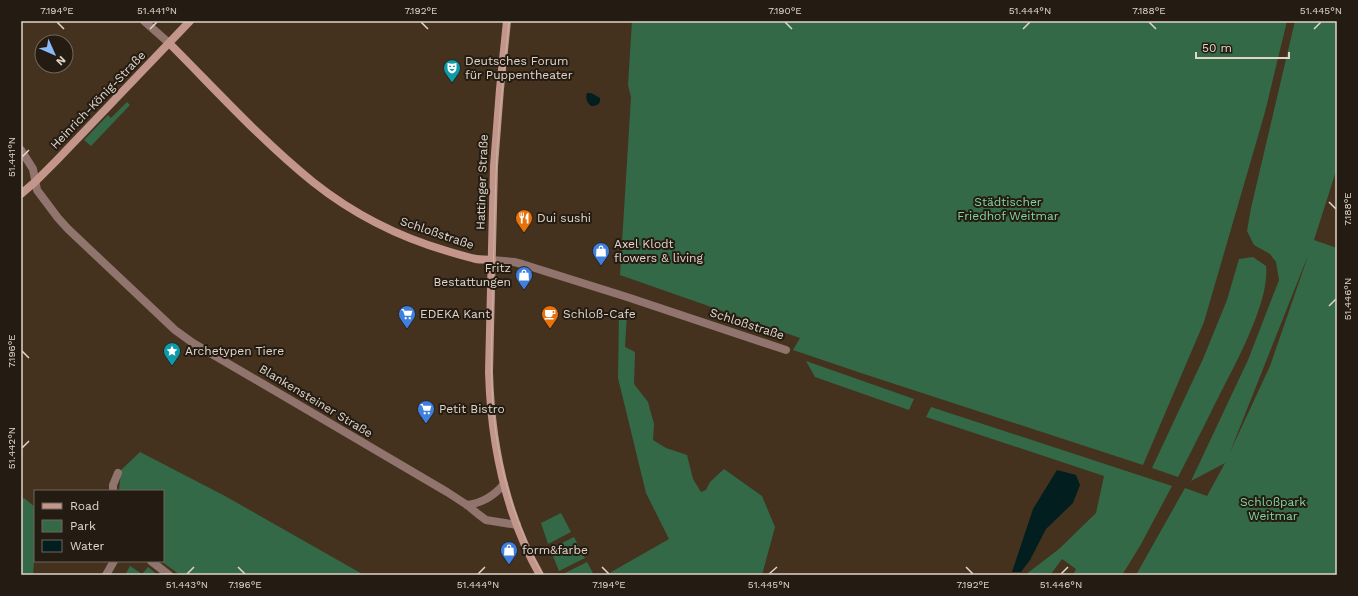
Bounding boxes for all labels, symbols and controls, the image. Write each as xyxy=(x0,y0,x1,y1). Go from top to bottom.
text: 7.194°E xyxy=(40,5,74,16)
text: 51.441°N xyxy=(137,5,177,16)
text: 7.192°E xyxy=(404,5,438,16)
text: 7.190°E xyxy=(768,5,802,16)
text: 51.444°N xyxy=(1009,5,1051,16)
text: 7.188°E xyxy=(1132,5,1166,16)
text: 51.445°N xyxy=(1300,5,1342,16)
north arrow xyxy=(34,34,74,74)
scale bar xyxy=(1196,34,1289,60)
text: 50 m xyxy=(1202,41,1232,55)
street label: Heinrich-König-Straße xyxy=(48,48,148,152)
text: N xyxy=(53,53,68,68)
place label: Deutsches Forum für Puppentheater xyxy=(465,54,573,82)
theatre icon: Deutsches Forum für Puppentheater xyxy=(442,58,462,83)
street label: Hattinger Straße xyxy=(473,134,491,230)
text: 51.441°N xyxy=(6,137,17,177)
text: 7.188°E xyxy=(1342,192,1353,226)
park label: Städtischer Friedhof Weitmar xyxy=(957,195,1059,223)
restaurant icon: Dui sushi xyxy=(514,208,534,233)
place label: Dui sushi xyxy=(537,211,591,225)
street label: Schloßstraße xyxy=(398,214,476,252)
place label: Axel Klodt flowers & living xyxy=(614,237,704,265)
shop icon: Axel Klodt flowers & living xyxy=(591,241,611,266)
place label: Fritz Bestattungen xyxy=(433,261,511,289)
shop icon: Fritz Bestattungen xyxy=(514,265,534,290)
text: 51.446°N xyxy=(1342,278,1353,320)
supermarket icon: EDEKA Kant xyxy=(397,304,417,329)
cafe icon: Schloß-Cafe xyxy=(540,304,560,329)
street label: Schloßstraße xyxy=(708,305,786,343)
place label: EDEKA Kant xyxy=(420,307,490,321)
place label: Schloß-Cafe xyxy=(563,307,636,321)
text: 7.196°E xyxy=(6,334,17,368)
place icon: Archetypen Tiere xyxy=(162,341,182,366)
place label: Archetypen Tiere xyxy=(185,344,284,358)
street label: Blankensteiner Straße xyxy=(257,362,375,440)
supermarket icon: Petit Bistro xyxy=(416,399,436,424)
place label: Petit Bistro xyxy=(439,402,505,416)
text: 51.442°N xyxy=(6,427,17,469)
legend xyxy=(34,490,164,562)
park label: Schloßpark Weitmar xyxy=(1240,495,1306,523)
text: Road xyxy=(70,499,99,513)
text: Park xyxy=(70,519,96,533)
text: Water xyxy=(70,539,105,553)
shop icon: form&farbe xyxy=(499,540,519,565)
place label: form&farbe xyxy=(522,543,588,557)
text: 51.443°N xyxy=(166,579,208,590)
text: 7.196°E xyxy=(228,579,262,590)
text: 51.444°N xyxy=(457,579,499,590)
text: 7.194°E xyxy=(592,579,626,590)
text: 51.445°N xyxy=(748,579,790,590)
text: 7.192°E xyxy=(956,579,990,590)
text: 51.446°N xyxy=(1040,579,1082,590)

